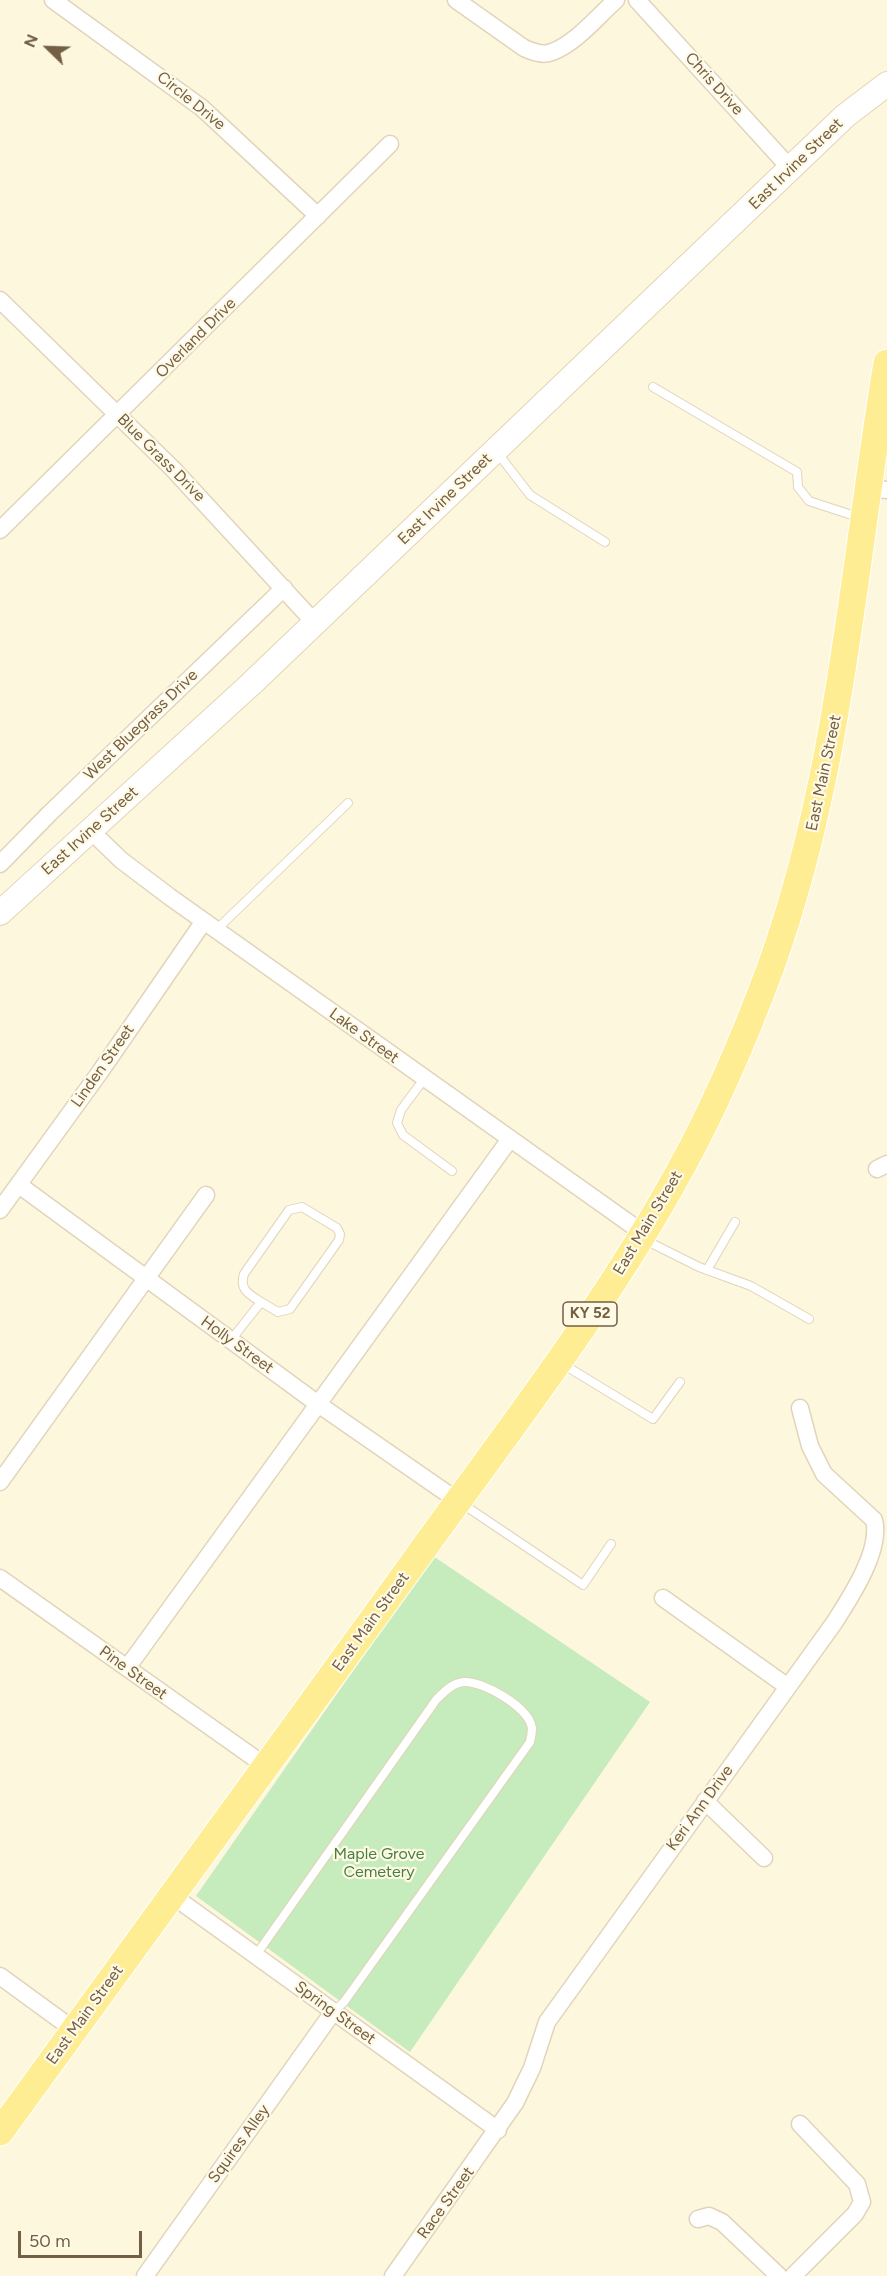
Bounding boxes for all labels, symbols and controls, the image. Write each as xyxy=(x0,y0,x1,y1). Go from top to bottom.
north arrow xyxy=(18,18,78,78)
text: N xyxy=(20,31,42,50)
street label: Chris Drive xyxy=(681,49,747,119)
street label: Circle Drive xyxy=(153,68,229,134)
street label: East Irvine Street xyxy=(745,114,847,214)
street label: Overland Drive xyxy=(152,294,240,382)
street label: Blue Grass Drive xyxy=(113,410,209,506)
street label: East Irvine Street xyxy=(394,449,496,549)
street label: West Bluegrass Drive xyxy=(80,666,202,784)
street label: East Main Street xyxy=(802,713,846,833)
street label: East Irvine Street xyxy=(38,783,142,879)
street label: Lake Street xyxy=(325,1004,403,1068)
street label: Linden Street xyxy=(67,1021,139,1111)
street label: East Main Street xyxy=(609,1167,687,1279)
road number: KY 52 xyxy=(563,1302,617,1326)
street label: Holly Street xyxy=(197,1312,277,1378)
street label: East Main Street xyxy=(329,1569,413,1675)
street label: Pine Street xyxy=(95,1642,171,1704)
street label: Keri Ann Drive xyxy=(663,1761,737,1855)
park label: Maple Grove Cemetery xyxy=(334,1844,424,1882)
street label: East Main Street xyxy=(43,1962,127,2068)
street label: Spring Street xyxy=(291,1977,379,2049)
street label: Squires Alley xyxy=(204,2101,274,2187)
street label: Race Street xyxy=(413,2163,479,2243)
scale bar xyxy=(21,2219,146,2257)
text: 50 m xyxy=(29,2230,71,2252)

